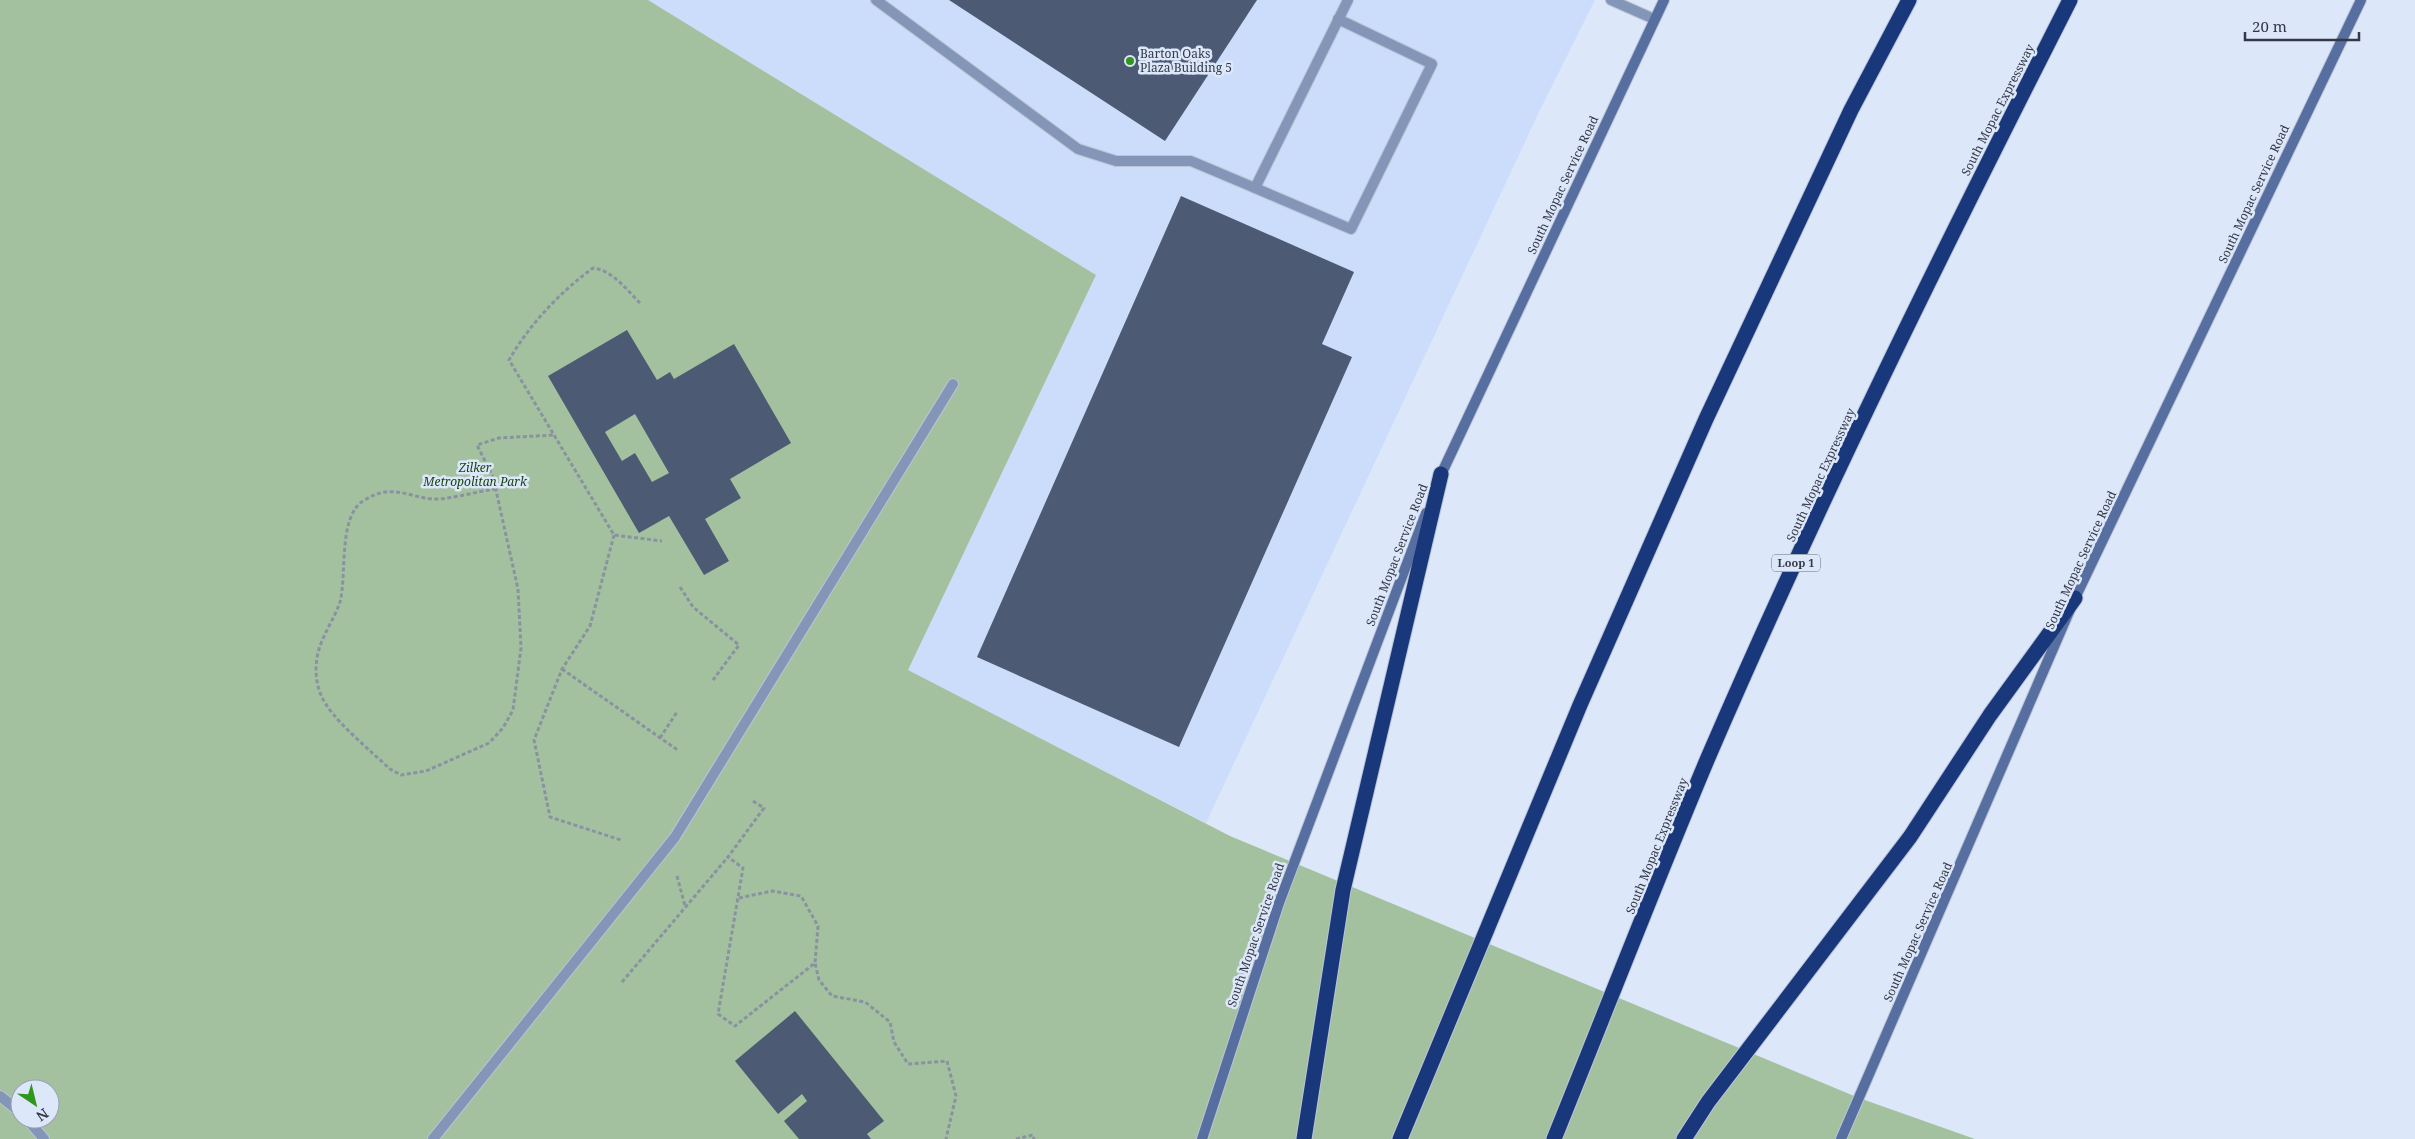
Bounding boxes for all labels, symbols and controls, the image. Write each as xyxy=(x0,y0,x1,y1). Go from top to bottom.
scale bar xyxy=(2245,10,2359,42)
text: 20 m xyxy=(2252,16,2287,36)
street label: South Mopac Expressway xyxy=(1957,41,2038,179)
place label: Barton Oaks Plaza Building 5 xyxy=(1140,45,1232,76)
marker: Barton Oaks Plaza Building 5 xyxy=(1124,55,1136,67)
street label: South Mopac Service Road xyxy=(1523,112,1602,257)
street label: South Mopac Service Road xyxy=(2214,121,2293,266)
street label: South Mopac Expressway xyxy=(1782,405,1859,544)
park label: Zilker Metropolitan Park xyxy=(422,459,528,490)
street label: South Mopac Service Road xyxy=(1362,481,1432,628)
street label: South Mopac Service Road xyxy=(2041,487,2120,632)
road number: Loop 1 xyxy=(1772,554,1820,572)
street label: South Mopac Expressway xyxy=(1621,775,1692,917)
street label: South Mopac Service Road xyxy=(1879,859,1956,1004)
street label: South Mopac Service Road xyxy=(1223,860,1288,1009)
north arrow xyxy=(10,1079,60,1129)
text: N xyxy=(33,1104,53,1126)

